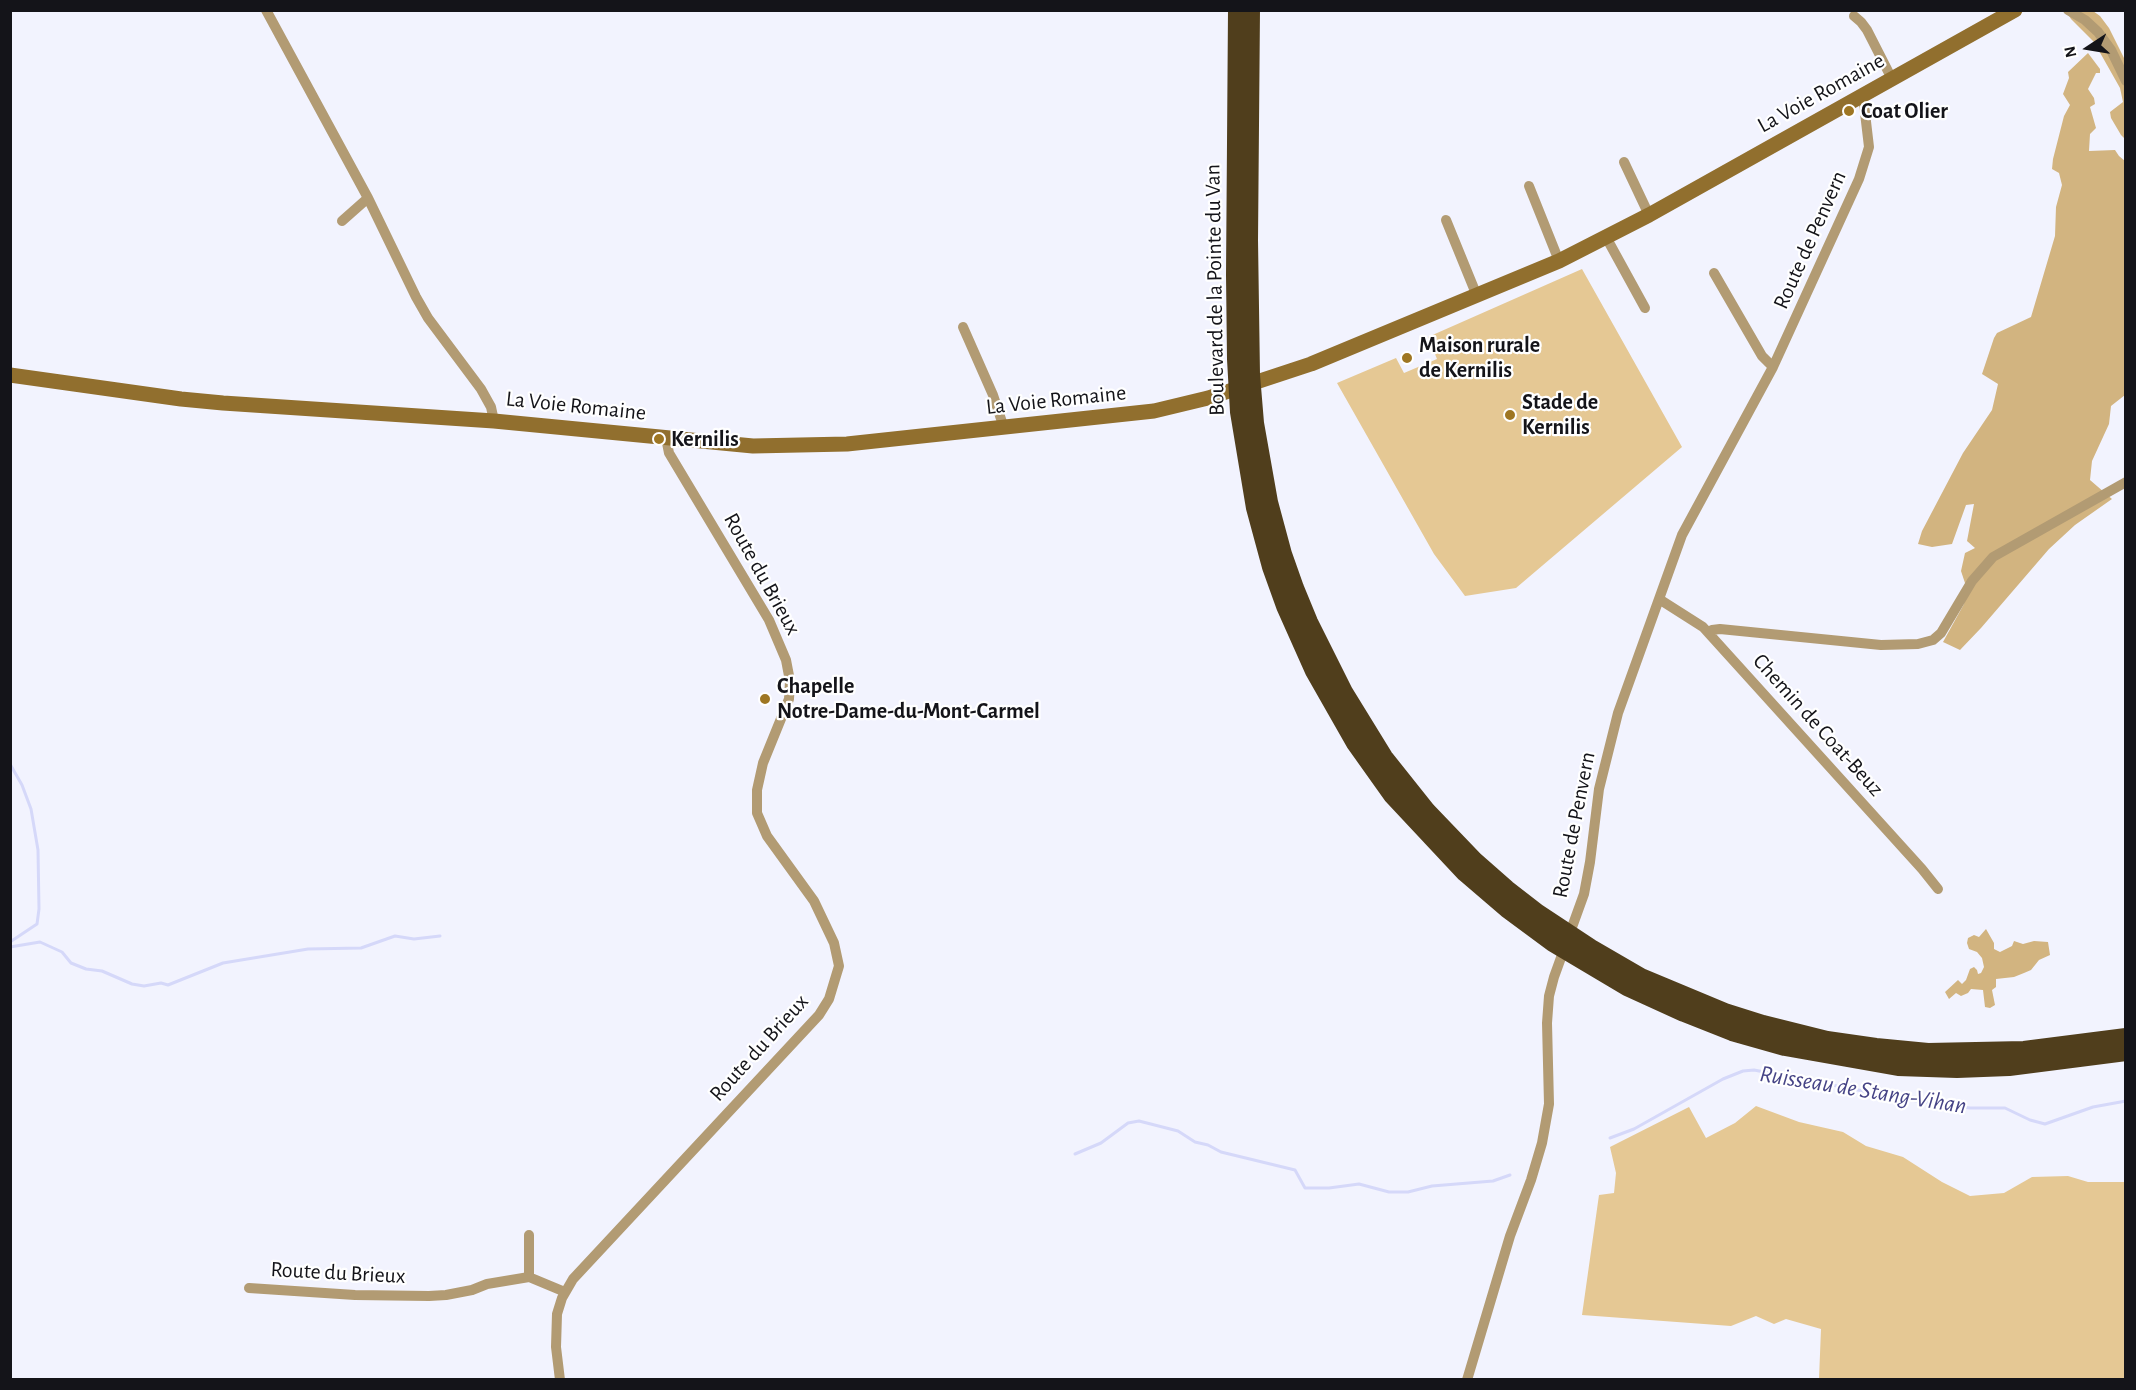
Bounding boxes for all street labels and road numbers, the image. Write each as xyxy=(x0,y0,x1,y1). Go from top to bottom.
street label: La Voie Romaine xyxy=(1753,47,1889,139)
street label: Boulevard de la Pointe du Van xyxy=(1200,164,1230,416)
street label: Route de Penvern xyxy=(1768,167,1852,313)
street label: La Voie Romaine xyxy=(985,380,1127,420)
street label: La Voie Romaine xyxy=(505,386,647,426)
street label: Route du Brieux xyxy=(718,509,806,639)
street label: Chemin de Coat-Beuz xyxy=(1747,648,1889,802)
street label: Route de Penvern xyxy=(1547,750,1601,900)
street label: Route du Brieux xyxy=(704,989,814,1107)
street label: Route du Brieux xyxy=(270,1256,406,1290)

